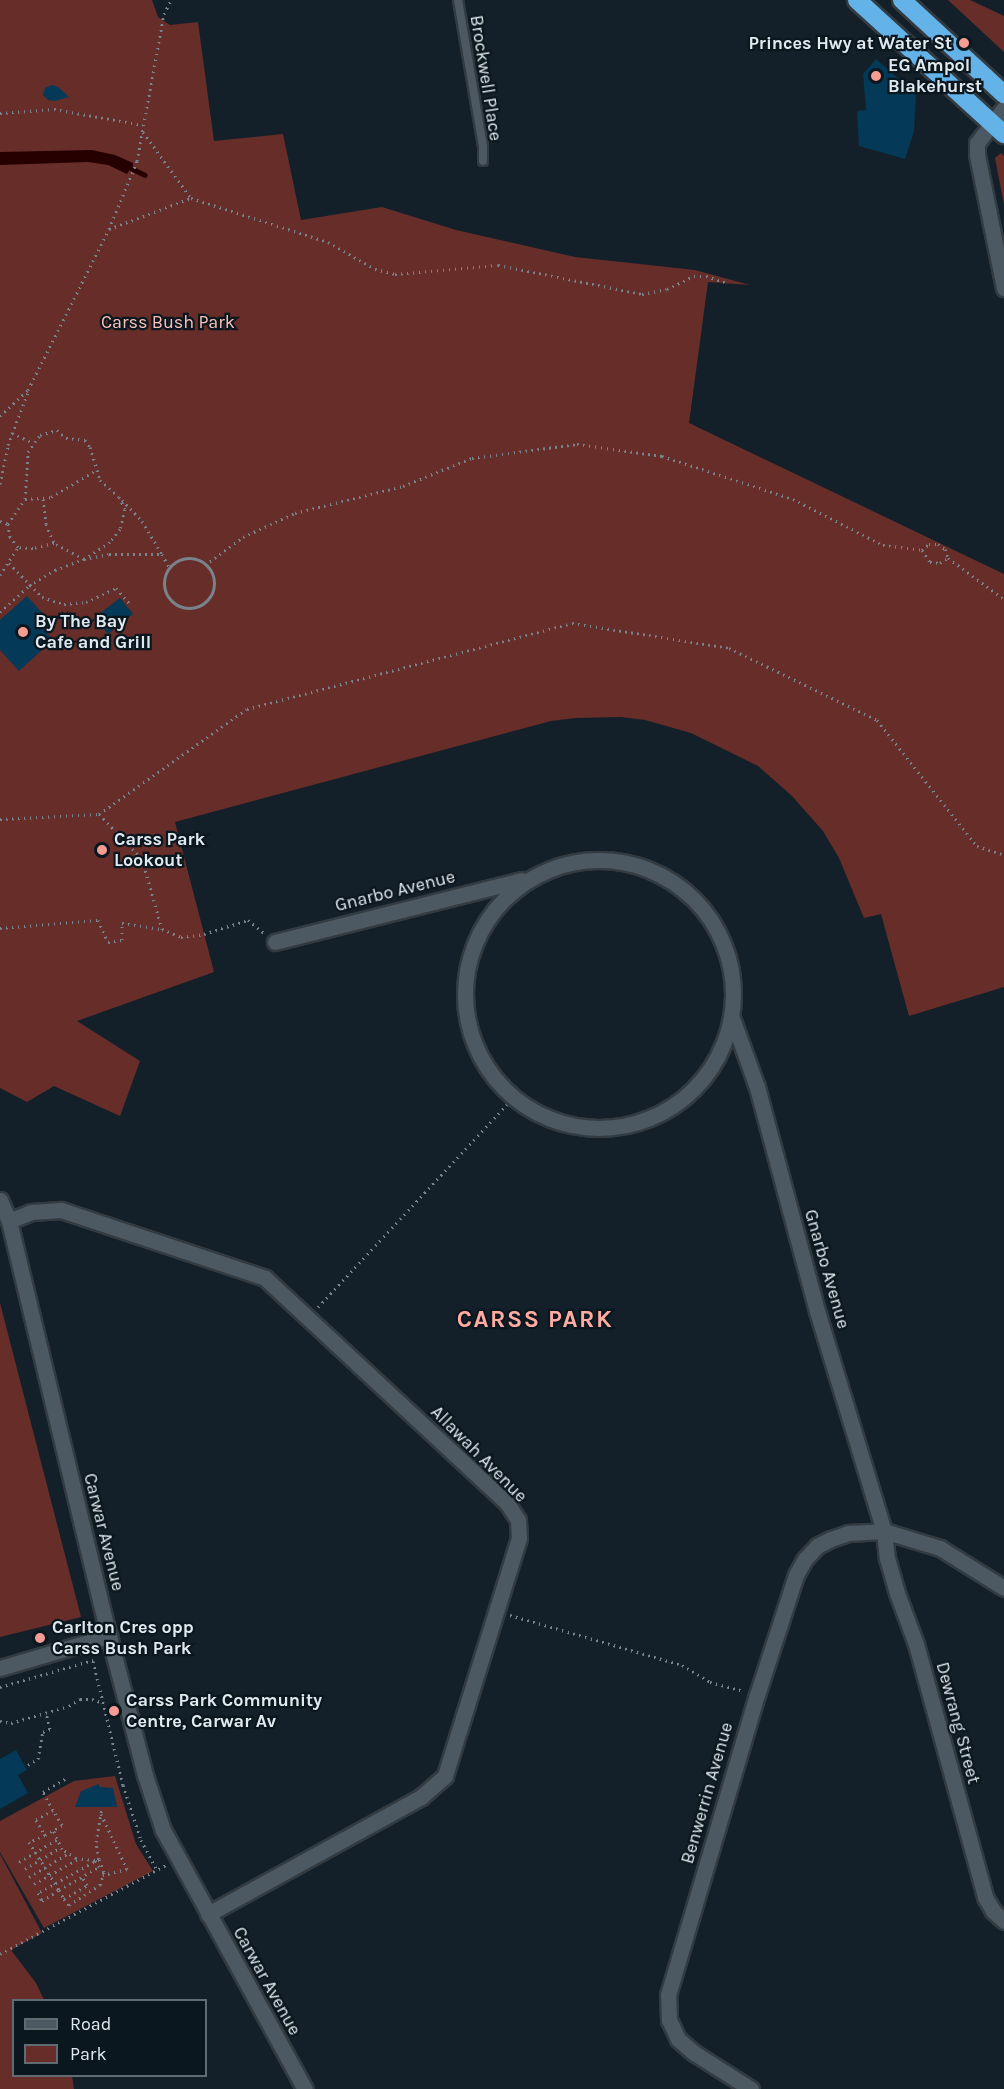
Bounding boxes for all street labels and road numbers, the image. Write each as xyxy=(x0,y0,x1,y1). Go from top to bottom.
street label: Brockwell Place xyxy=(465,14,507,142)
street label: Gnarbo Avenue xyxy=(333,866,457,916)
street label: Gnarbo Avenue xyxy=(800,1207,854,1331)
street label: Allawah Avenue xyxy=(426,1401,532,1507)
street label: Carwar Avenue xyxy=(79,1471,129,1593)
street label: Dewrang Street xyxy=(931,1660,985,1786)
street label: Benwerrin Avenue xyxy=(676,1720,738,1866)
street label: Carwar Avenue xyxy=(228,1923,306,2039)

